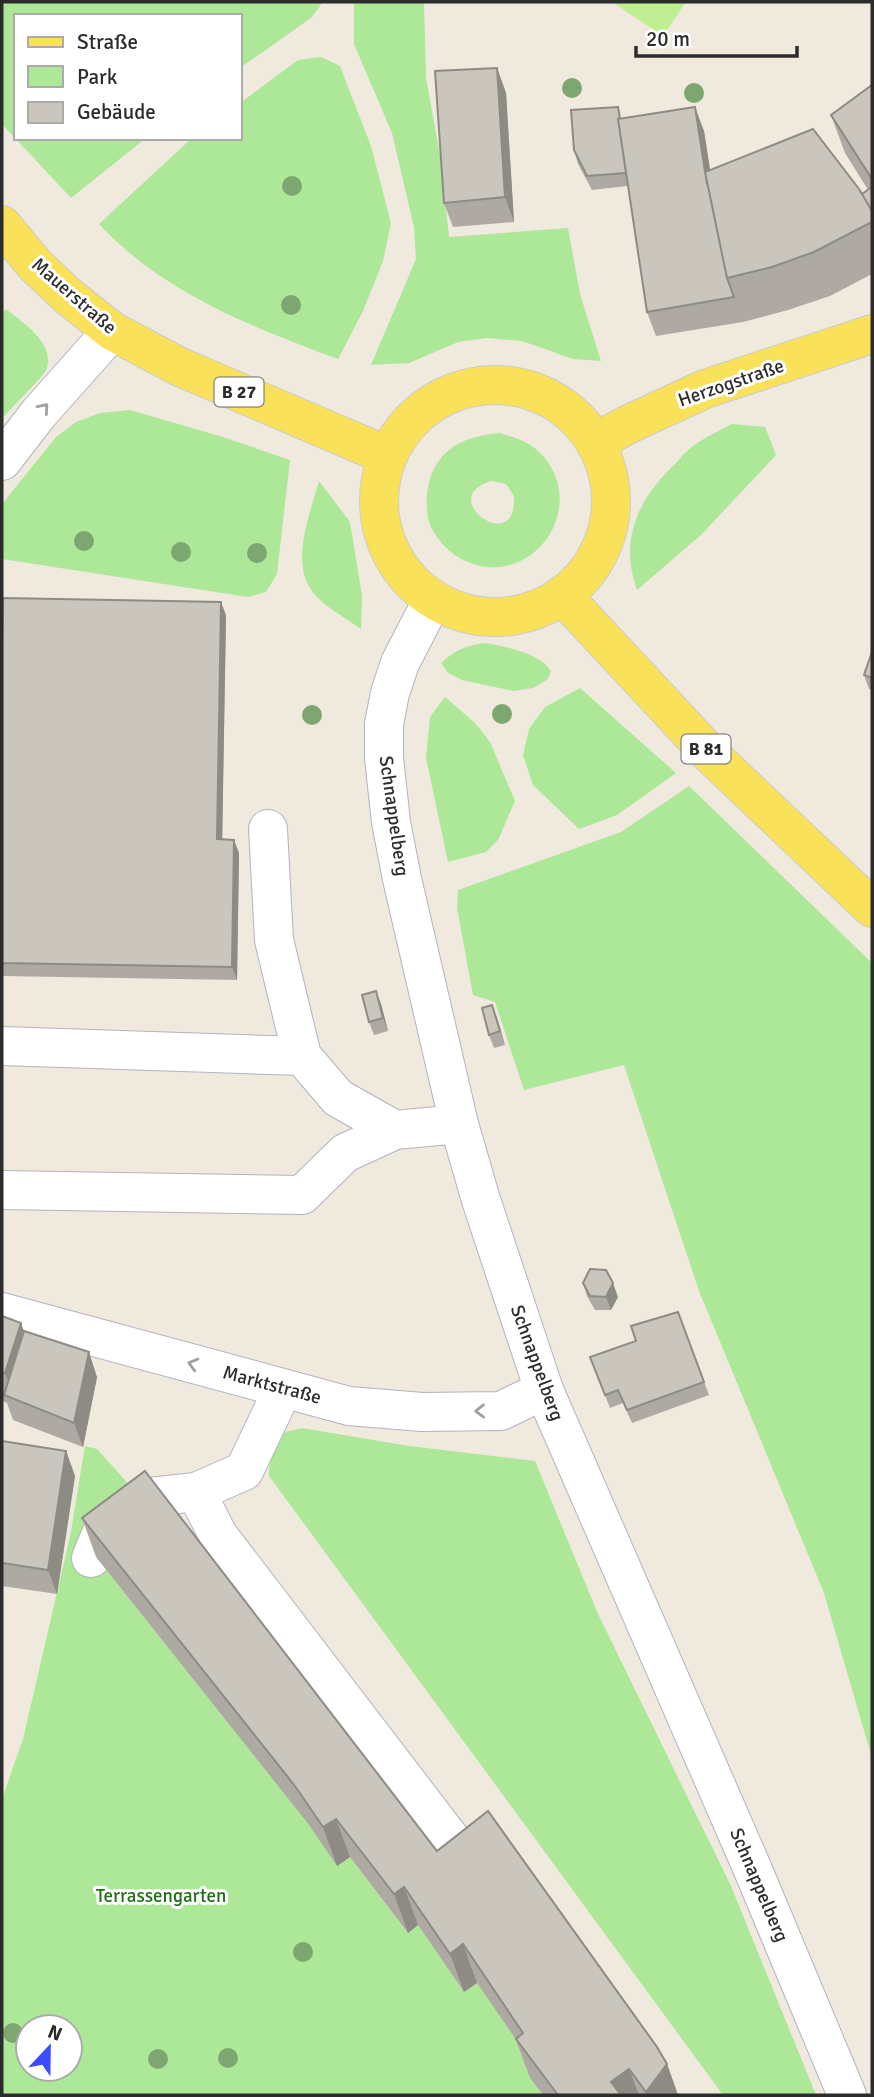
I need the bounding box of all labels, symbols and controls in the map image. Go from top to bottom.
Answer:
legend [14,14,242,140]
scale bar [636,14,797,58]
text: 20 m [646,26,690,52]
text: Straße [77,29,138,55]
text: Park [77,64,118,90]
text: Gebäude [77,99,156,125]
street label: Mauerstraße [27,253,121,339]
street label: Herzogstraße [675,354,787,412]
road number: B 27 [215,378,264,406]
one-way arrow [36,403,48,416]
road number: B 81 [682,734,730,764]
street label: Schnappelberg [374,754,414,878]
street label: Schnappelberg [505,1302,569,1424]
one-way arrow [188,1358,200,1372]
street label: Marktstraße [220,1360,324,1410]
one-way arrow [474,1403,485,1419]
street label: Schnappelberg [724,1824,794,1946]
park label: Terrassengarten [96,1884,226,1908]
north arrow [14,2013,84,2083]
text: N [44,2020,66,2047]

